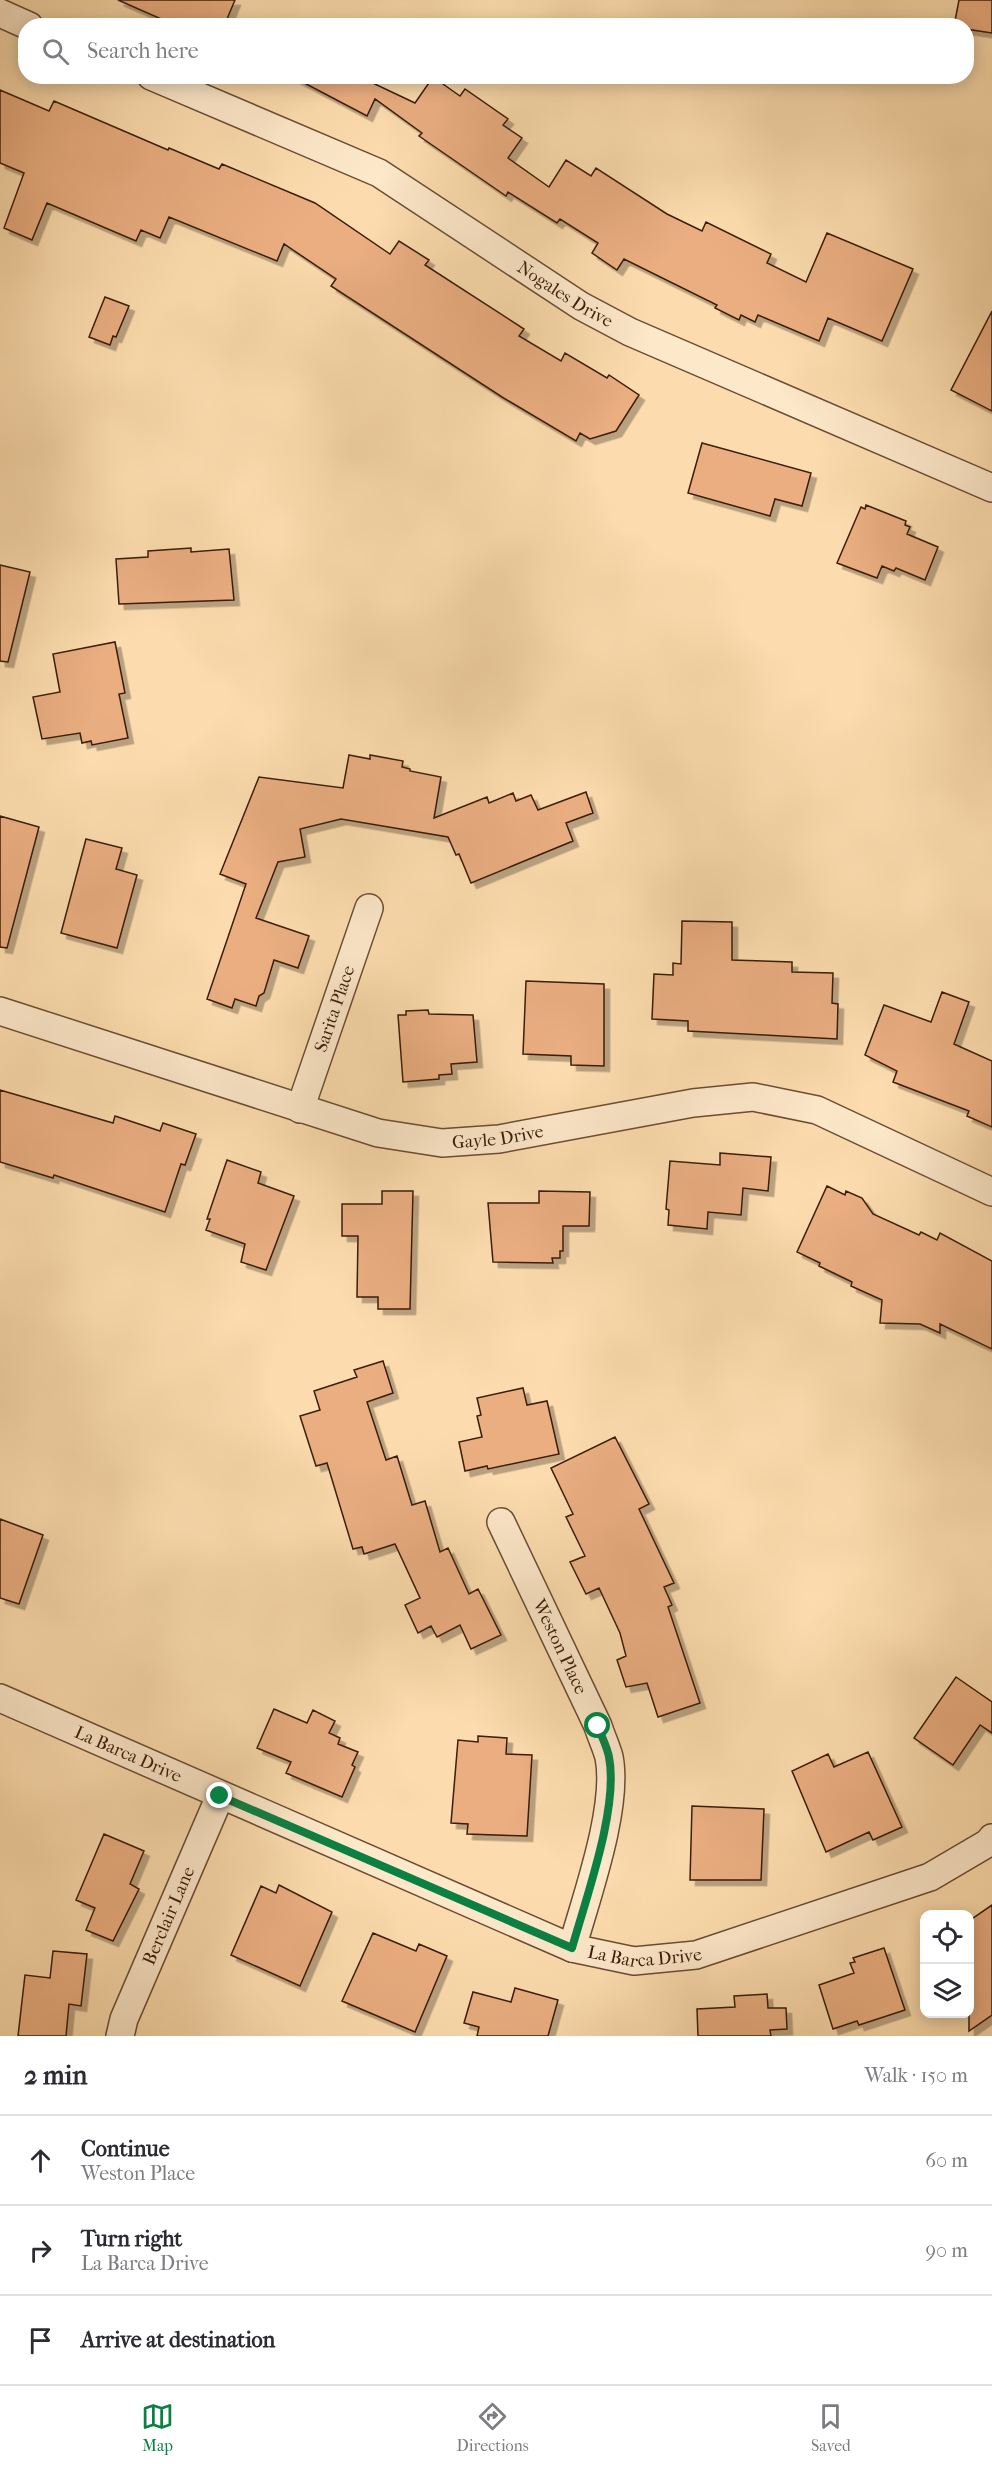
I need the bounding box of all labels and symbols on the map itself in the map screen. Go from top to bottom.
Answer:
street label: Nogales Drive [513,257,616,332]
street label: Sarita Place [310,963,359,1055]
street label: Gayle Drive [451,1121,545,1153]
street label: Weston Place [528,1595,591,1698]
route start [584,1712,610,1738]
street label: La Barca Drive [71,1722,185,1787]
route end [206,1782,232,1808]
street label: Berclair Lane [139,1863,199,1968]
street label: La Barca Drive [586,1942,705,1973]

